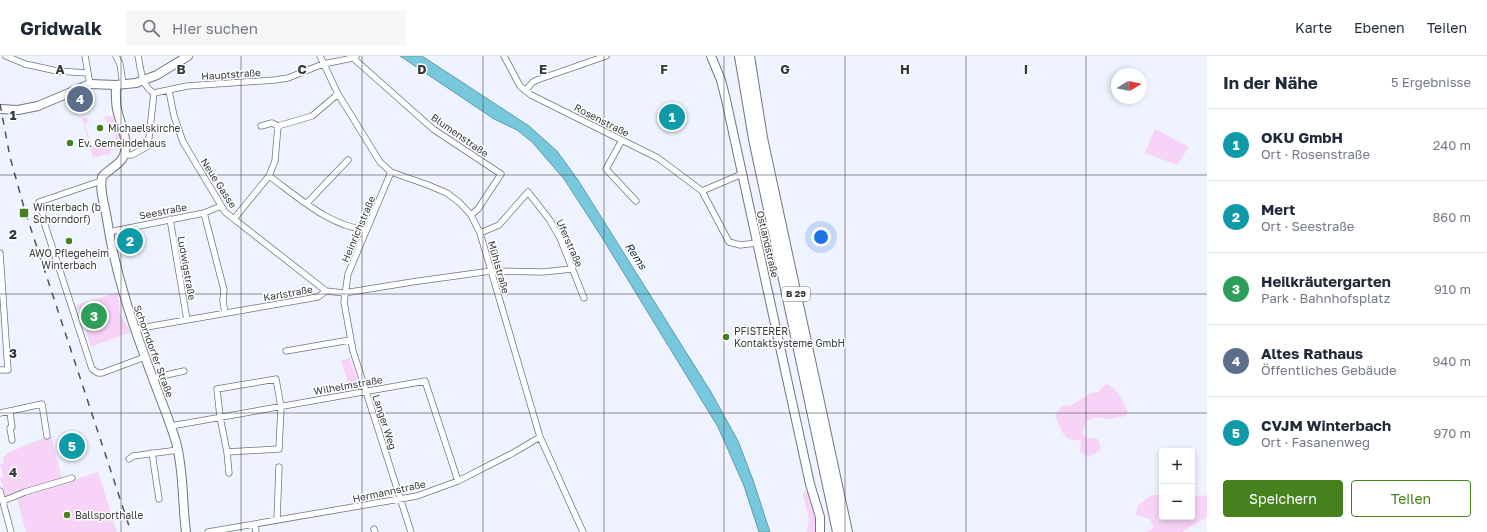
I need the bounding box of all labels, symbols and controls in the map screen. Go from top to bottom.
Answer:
search box [126,10,406,46]
text: Gridwalk [20,16,102,39]
icon: search [140,17,162,39]
text: Hier suchen [172,19,258,37]
text: Karte [1295,19,1332,36]
text: Ebenen [1354,19,1405,36]
text: Teilen [1427,19,1467,36]
text: A [55,61,65,77]
text: B [176,61,186,77]
text: C [297,61,307,77]
text: D [417,61,427,77]
text: E [539,61,547,77]
text: F [660,61,668,77]
text: G [780,61,790,77]
text: H [900,61,910,77]
text: I [1024,61,1028,77]
street label: Hauptstraße [201,66,261,82]
north arrow [1111,68,1147,104]
text: In der Nähe [1223,72,1318,93]
text: 5 Ergebnisse [1391,74,1471,90]
pin: 4 [67,84,93,114]
street label: Rosenstraße [572,101,632,139]
pin: 1 [659,102,685,132]
text: 1 [10,107,17,123]
street label: Blumenstraße [429,111,491,159]
place label: Michaelskirche [108,122,181,134]
marker: Michaelskirche [95,123,105,133]
text: OKU GmbH [1261,128,1343,146]
place label: Ev. Gemeindehaus [78,137,166,149]
text: 1 [1233,137,1239,153]
text: 240 m [1433,137,1471,153]
marker: Ev. Gemeindehaus [65,138,75,148]
text: Ort · Rosenstraße [1261,146,1370,162]
street label: Neue Gasse [198,156,240,210]
street label: Heinrichstraße [339,194,377,264]
street label: Seestraße [138,200,188,222]
text: Mert [1261,200,1295,218]
place label: Winterbach (b Schorndorf) [33,201,101,225]
marker: Winterbach (b Schorndorf) [18,207,30,219]
street label: Ostlandstraße [754,209,782,279]
text: 2 [1232,209,1240,225]
text: 860 m [1432,209,1471,225]
street label: Uferstraße [554,217,586,269]
text: Ort · Seestraße [1261,218,1354,234]
text: 2 [9,226,17,242]
pin: 2 [117,226,143,256]
your location [811,227,831,247]
street label: Ludwigstraße [175,235,199,301]
marker: AWO Pflegeheim Winterbach [64,236,74,246]
street label: Mühlstraße [486,239,512,295]
water label: Rems [623,240,650,273]
place label: AWO Pflegeheim Winterbach [29,247,109,271]
text: Heilkräutergarten [1261,272,1391,290]
text: 3 [1232,281,1240,297]
text: 910 m [1434,281,1471,297]
street label: Karlstraße [262,283,314,303]
road number: B 29 [782,287,810,301]
text: Park · Bahnhofsplatz [1261,290,1390,306]
pin: 3 [81,301,107,331]
street label: Schorndorfer Straße [132,303,176,399]
place label: PFISTERER Kontaktsysteme GmbH [734,325,845,349]
marker: PFISTERER Kontaktsysteme GmbH [721,332,731,342]
text: Altes Rathaus [1261,344,1363,362]
text: 3 [9,345,17,361]
text: 4 [1232,353,1240,369]
text: 940 m [1432,353,1471,369]
text: Öffentliches Gebäude [1261,362,1397,378]
street label: Wilhelmstraße [313,373,384,397]
street label: Langer Weg [370,393,400,451]
text: CVJM Winterbach [1261,416,1391,434]
text: 5 [1232,425,1240,441]
text: 970 m [1433,425,1471,441]
pin: 5 [59,431,85,461]
text: Ort · Fasanenweg [1261,434,1370,450]
map controls [1159,448,1195,520]
button: + [1159,448,1195,484]
text: 4 [9,464,17,480]
street label: Hermannstraße [351,477,427,505]
button: Speichern [1223,480,1343,517]
button: Teilen [1351,480,1471,517]
button: − [1159,484,1195,520]
place label: Ballsporthalle [75,509,143,521]
marker: Ballsporthalle [62,510,72,520]

